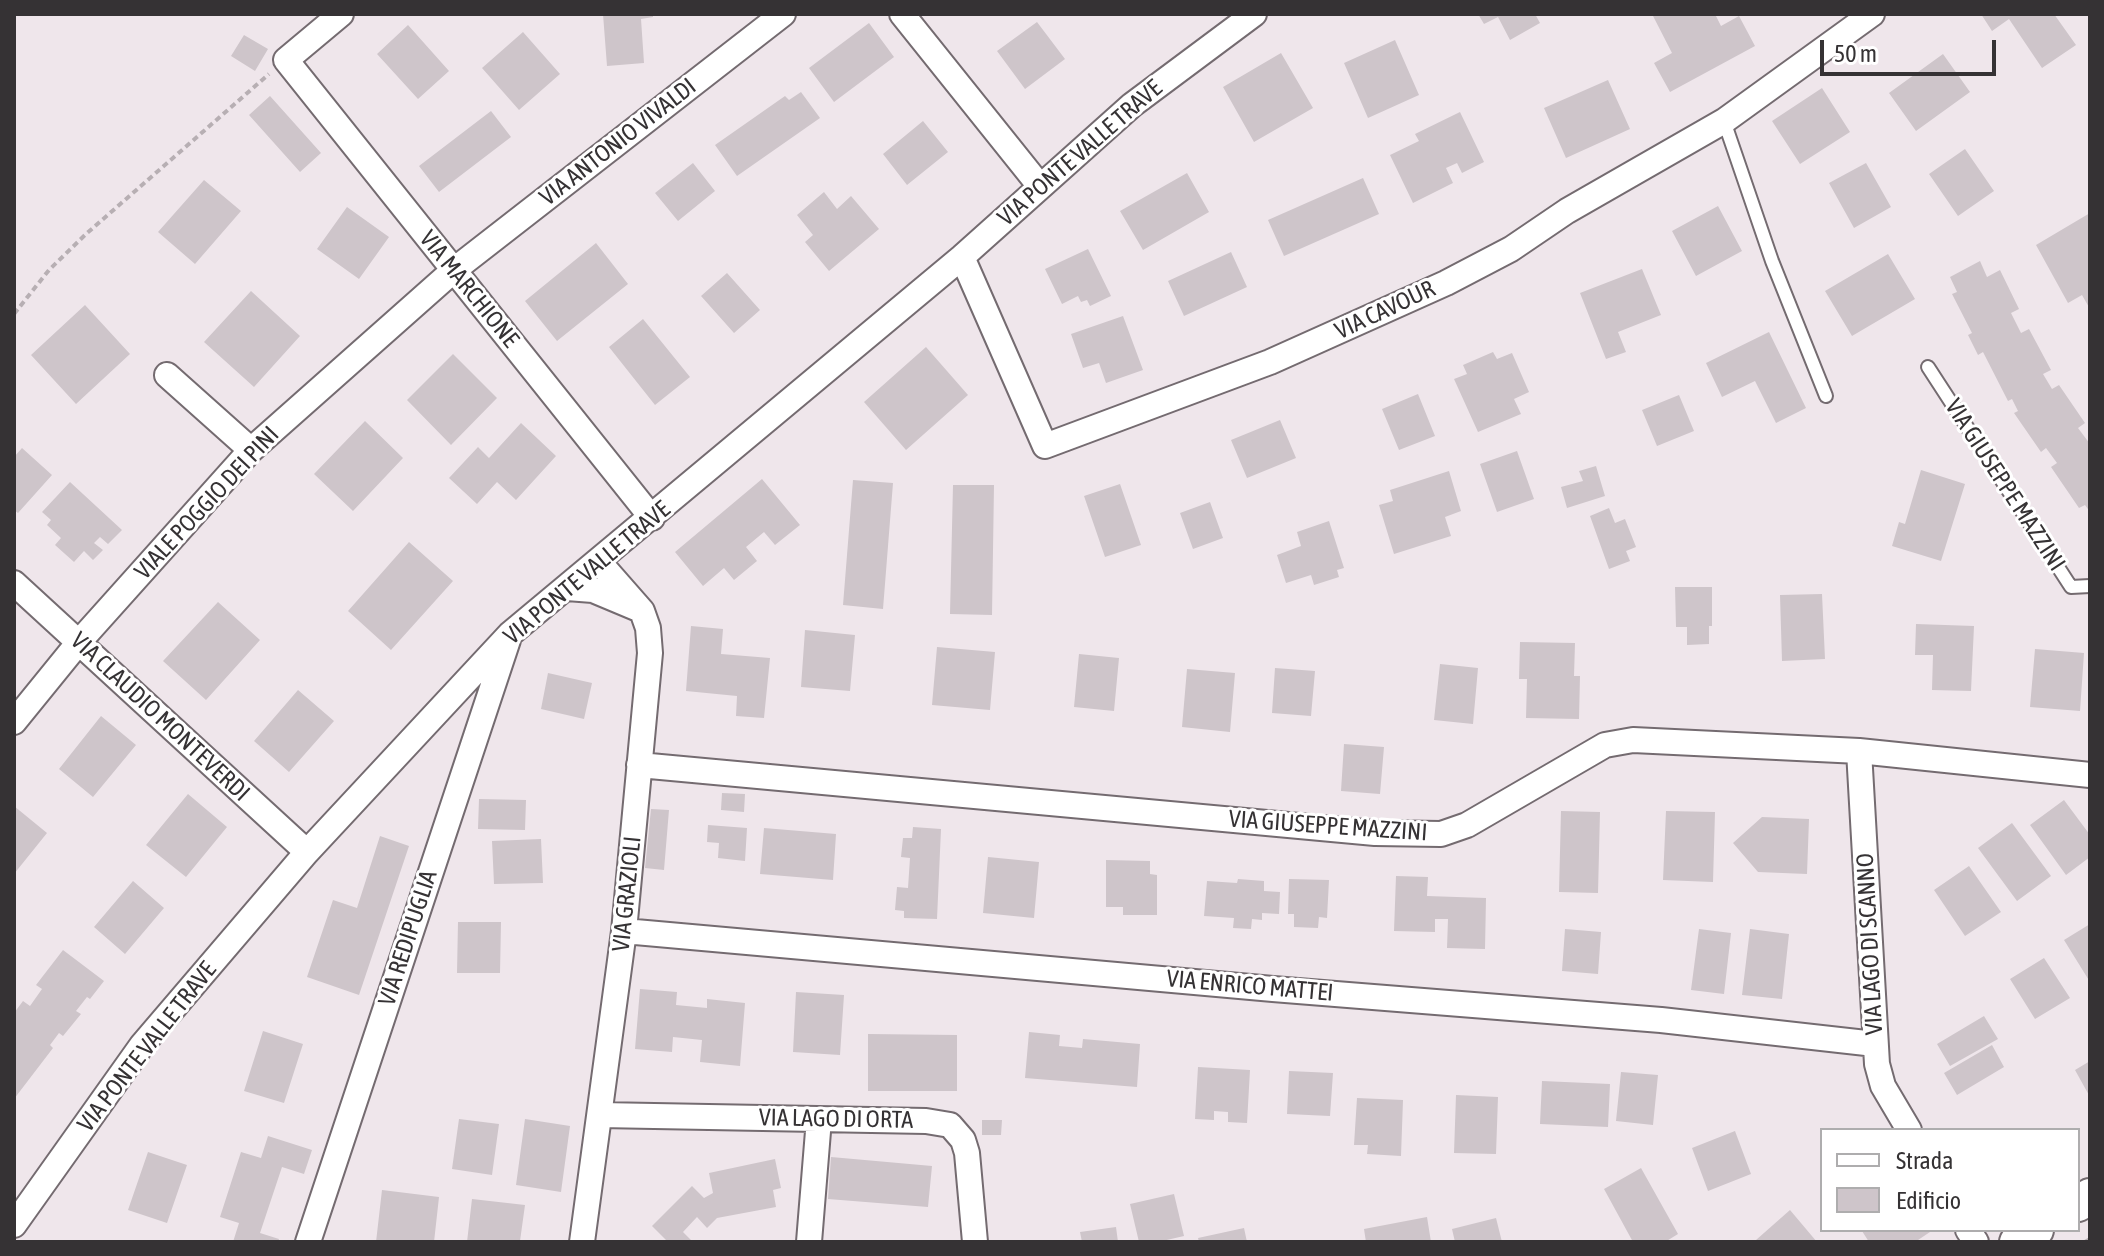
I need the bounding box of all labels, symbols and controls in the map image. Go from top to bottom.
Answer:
scale bar [1824,24,2000,74]
text: 50 m [1834,40,1877,67]
street label: VIA ANTONIO VIVALDI [534,72,702,212]
street label: VIA PONTE VALLE TRAVE [992,74,1168,232]
street label: VIA MARCHIONE [413,225,525,353]
street label: VIA CAVOUR [1331,274,1439,346]
street label: VIA GIUSEPPE MAZZINI [1939,394,2071,576]
street label: VIALE POGGIO DEI PINI [129,421,285,585]
street label: VIA PONTE VALLE TRAVE [498,495,676,651]
street label: VIA CLAUDIO MONTEVERDI [64,627,256,807]
street label: VIA GIUSEPPE MAZZINI [1228,805,1428,847]
street label: VIA GRAZIOLI [607,835,647,953]
street label: VIA LAGO DI SCANNO [1851,852,1889,1036]
street label: VIA REDIPUGLIA [373,867,443,1009]
street label: VIA PONTE VALLE TRAVE [72,956,222,1138]
street label: VIA ENRICO MATTEI [1165,964,1335,1008]
street label: VIA LAGO DI ORTA [759,1103,913,1135]
legend [1820,1128,2080,1232]
text: Strada [1896,1147,1953,1174]
text: Edificio [1896,1187,1961,1214]

